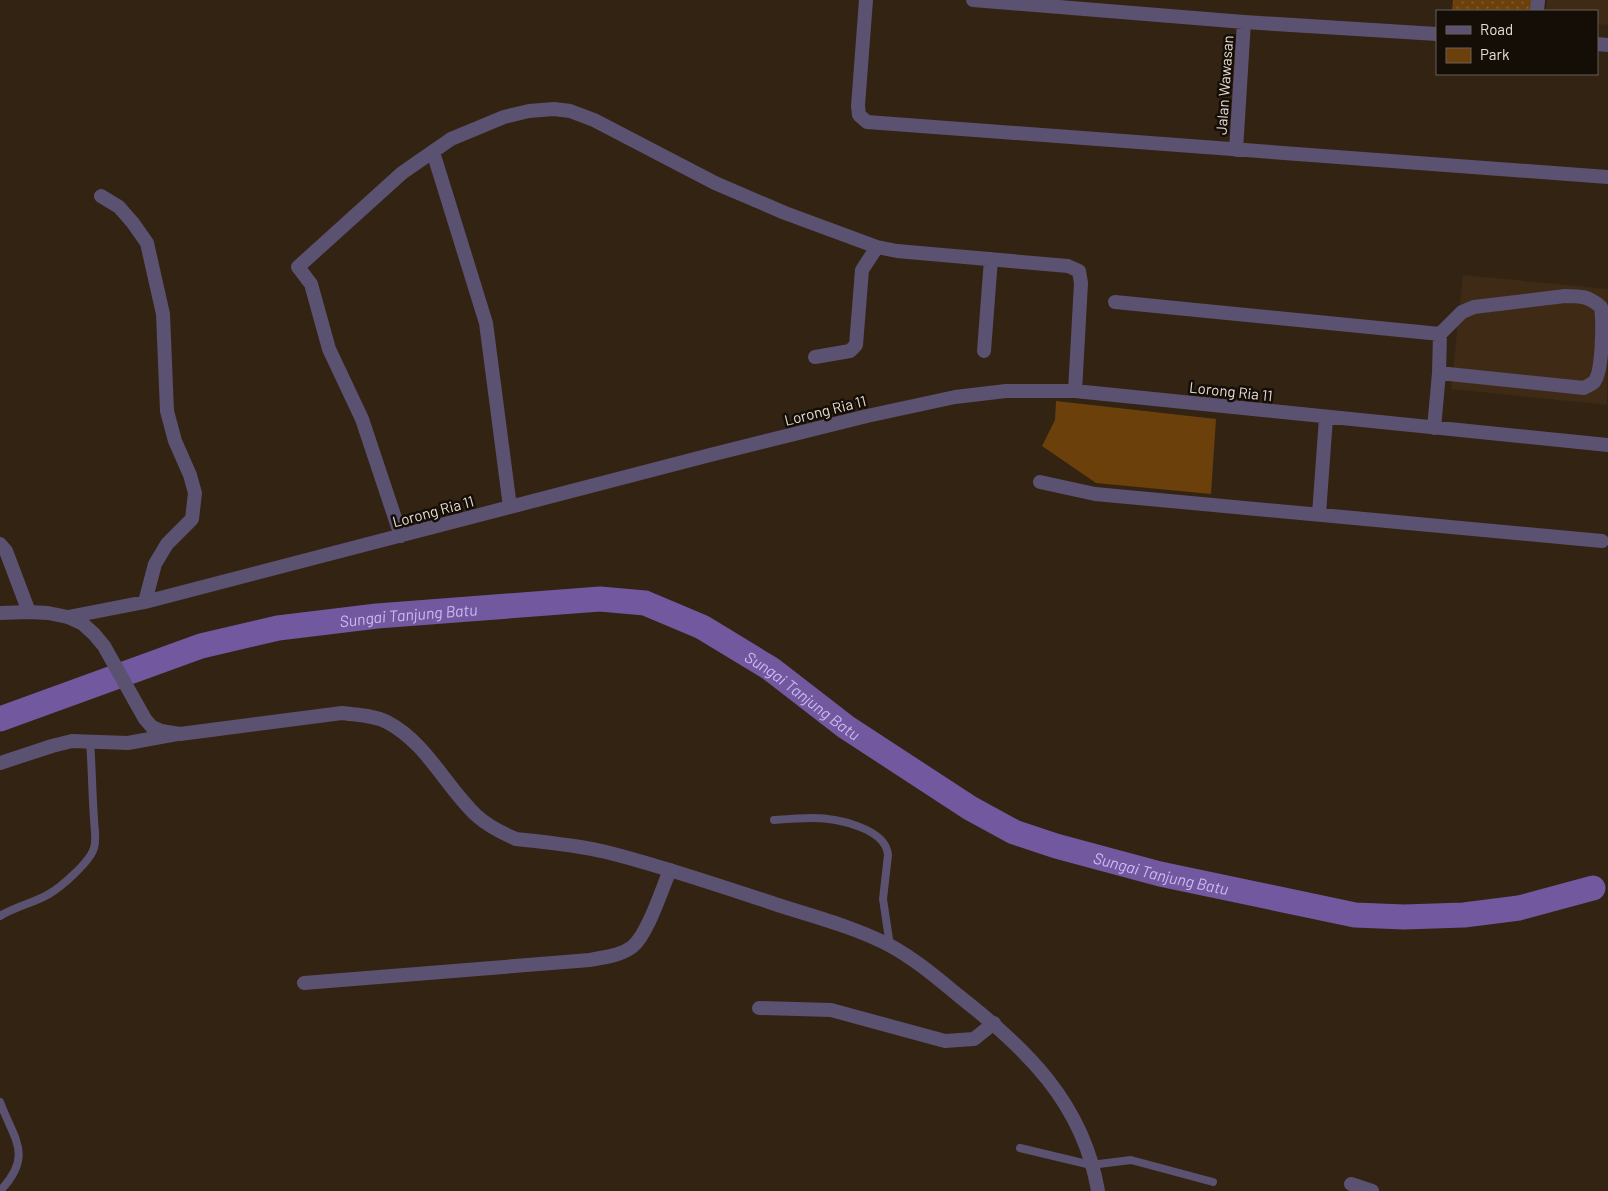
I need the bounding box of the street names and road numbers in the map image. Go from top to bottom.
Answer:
street label: Jalan Wawasan [1212,35,1236,135]
street label: Lorong Ria 11 [1188,378,1274,404]
street label: Lorong Ria 11 [782,391,868,429]
street label: Lorong Ria 11 [390,491,476,531]

